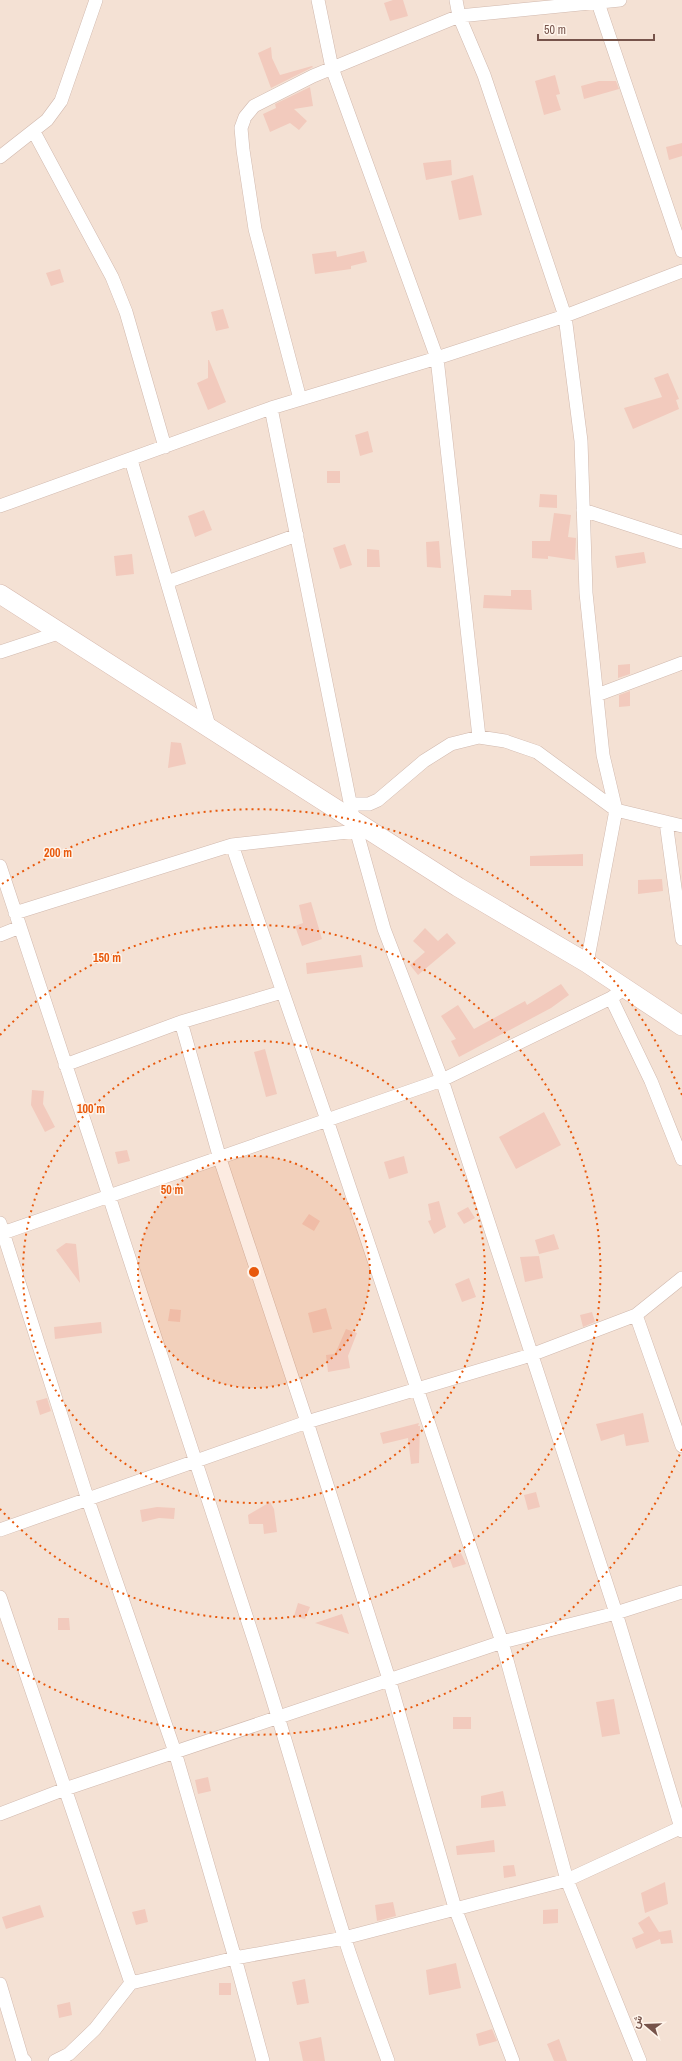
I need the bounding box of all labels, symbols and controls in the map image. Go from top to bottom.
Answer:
scale bar [538,16,654,42]
text: 50 m [544,22,566,38]
text: 200 m [44,845,72,861]
text: 150 m [93,950,121,966]
text: 100 m [77,1101,105,1117]
text: 50 m [161,1182,183,1198]
centre of rings [247,1265,261,1279]
north arrow [626,2005,666,2045]
text: ش [628,2013,645,2030]

